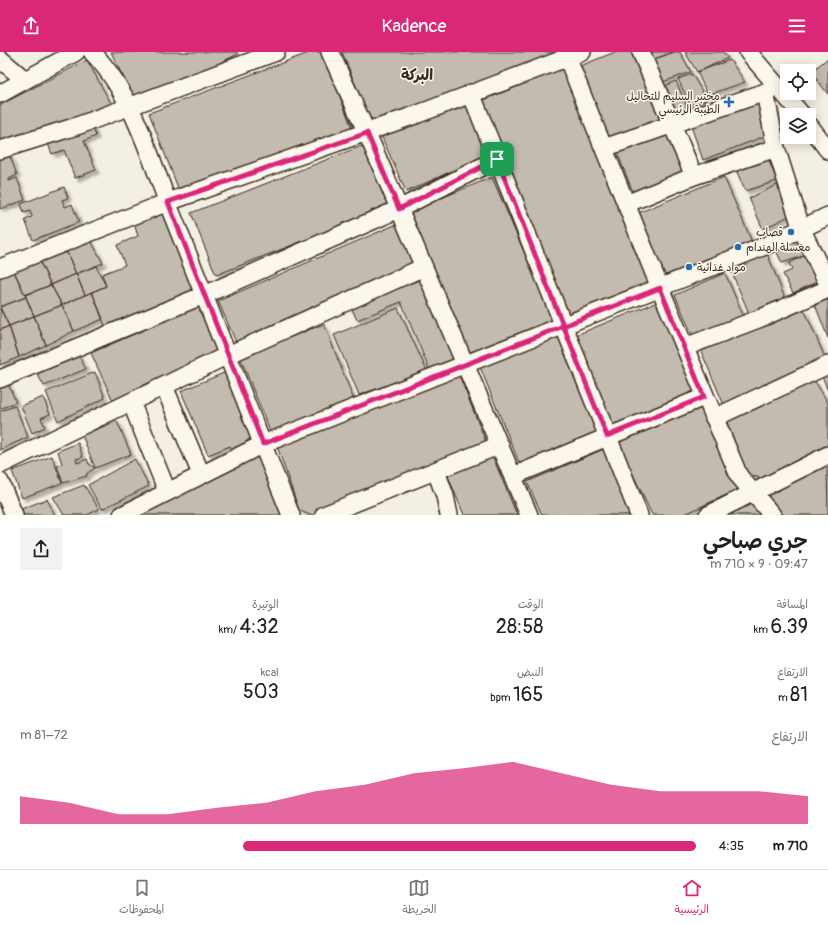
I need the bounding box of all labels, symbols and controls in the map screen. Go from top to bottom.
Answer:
icon: share [20,15,42,37]
text: Kadence [382,15,446,38]
icon: menu [786,15,808,37]
map controls [780,64,816,144]
button: locate [780,64,816,100]
district label: البركة [401,66,433,85]
place label: مختبر السليم للتحاليل الطيبة الرئيسي [626,90,720,120]
marker: مختبر السليم للتحاليل الطيبة الرئيسي [723,96,735,108]
button: layers [780,108,816,144]
pin [480,142,514,176]
icon: arrive [486,148,508,170]
place label: قصاب [756,226,783,240]
marker: قصاب [786,227,796,237]
place label: مغسلة الهندام [746,241,811,256]
marker: مغسلة الهندام [733,242,743,252]
place label: مواد غذائية [697,261,746,275]
marker: مواد غذائية [684,262,694,272]
text: جري صباحي [703,527,808,555]
button: share [20,528,62,570]
text: 09:47 · 9 × 710 m [710,556,808,572]
text: الوتيرة [252,598,279,611]
text: الوقت [518,598,543,611]
text: المسافة [777,598,808,611]
text: 4:32 [239,614,279,639]
text: 28:58 [496,614,543,639]
text: 6.39 [771,614,808,639]
text: /km [219,623,239,636]
text: km [754,623,771,636]
text: kcal [261,666,279,679]
text: النبض [517,666,543,679]
text: الارتفاع [777,666,808,679]
text: 503 [243,679,279,704]
text: 165 [513,682,543,707]
text: 81 [790,682,808,707]
text: bpm [490,691,513,704]
text: m [778,691,790,704]
text: 72–81 m [20,727,68,743]
text: الارتفاع [772,729,808,745]
text: 4:35 [719,838,744,854]
text: 710 m [773,838,808,854]
tab: المحفوظات [119,877,164,919]
tab: الخريطة [402,877,437,919]
tab: الرئيسية [675,877,709,919]

